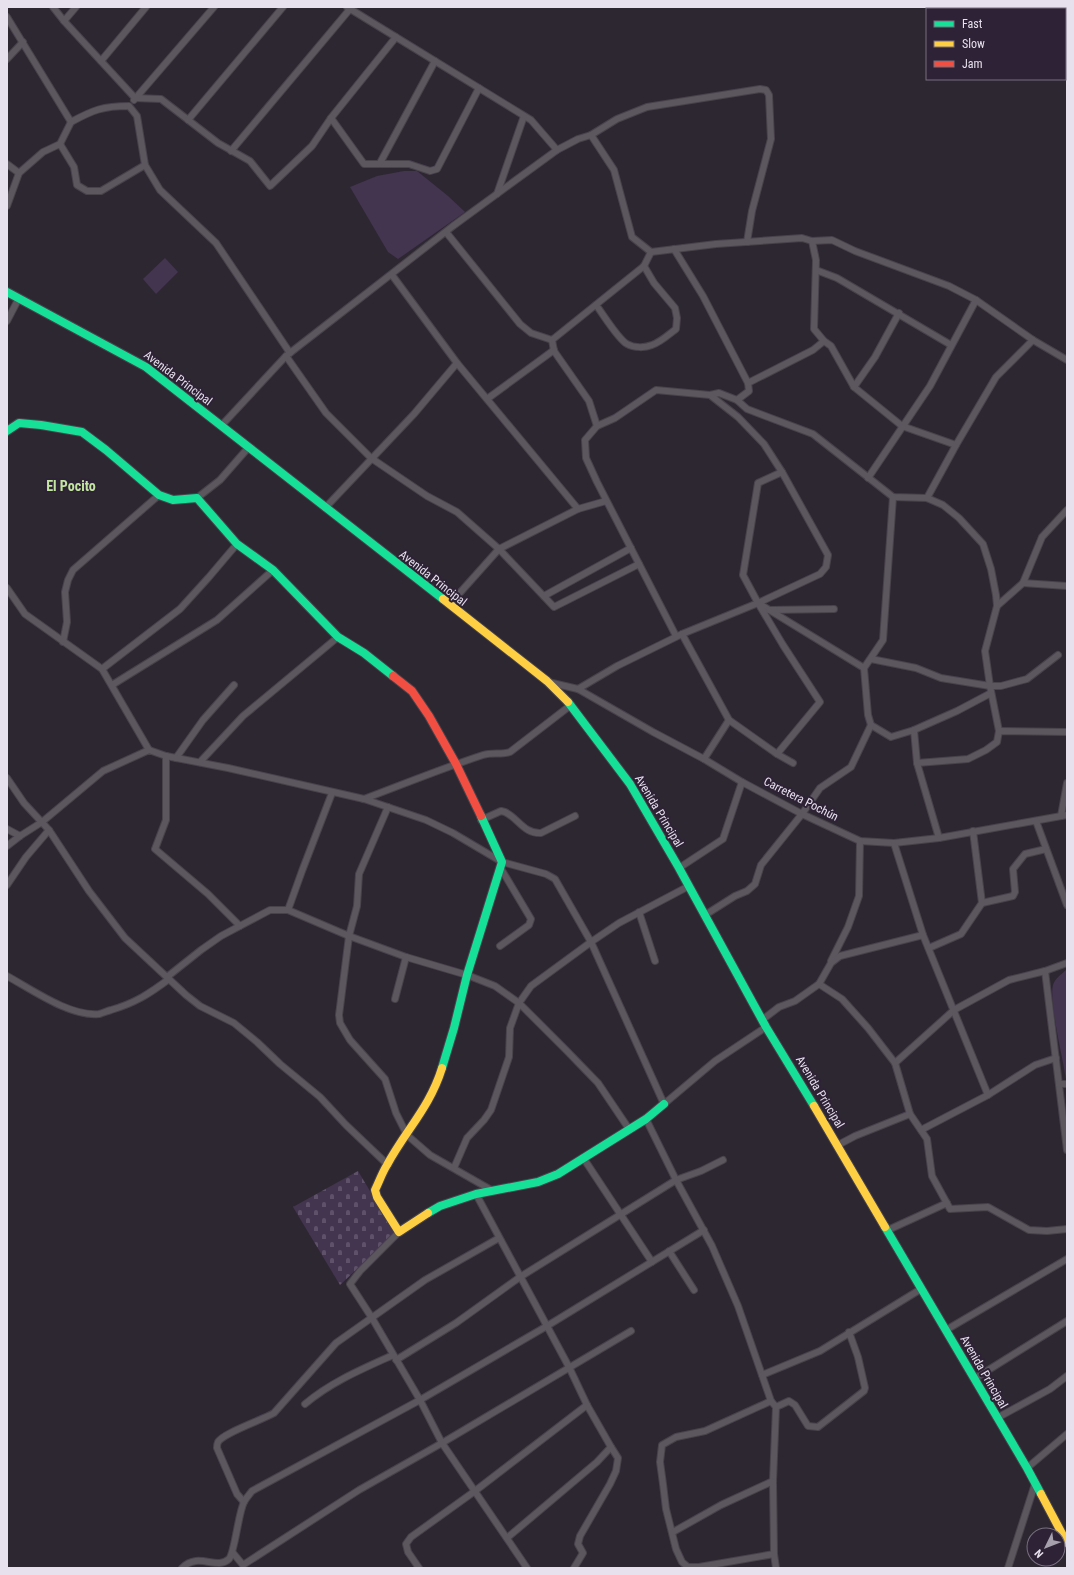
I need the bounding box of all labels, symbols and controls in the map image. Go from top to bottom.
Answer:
legend [926,8,1066,80]
text: Fast [962,17,983,31]
text: Slow [962,37,985,51]
text: Jam [962,57,983,71]
street label: Avenida Principal [141,348,215,408]
district label: El Pocito [46,478,96,494]
street label: Avenida Principal [396,547,470,609]
street label: Avenida Principal [632,772,686,850]
street label: Carretera Pochún [761,774,841,824]
street label: Avenida Principal [793,1053,847,1131]
street label: Avenida Principal [957,1333,1011,1411]
north arrow [1026,1527,1066,1567]
text: N [1032,1546,1046,1560]

